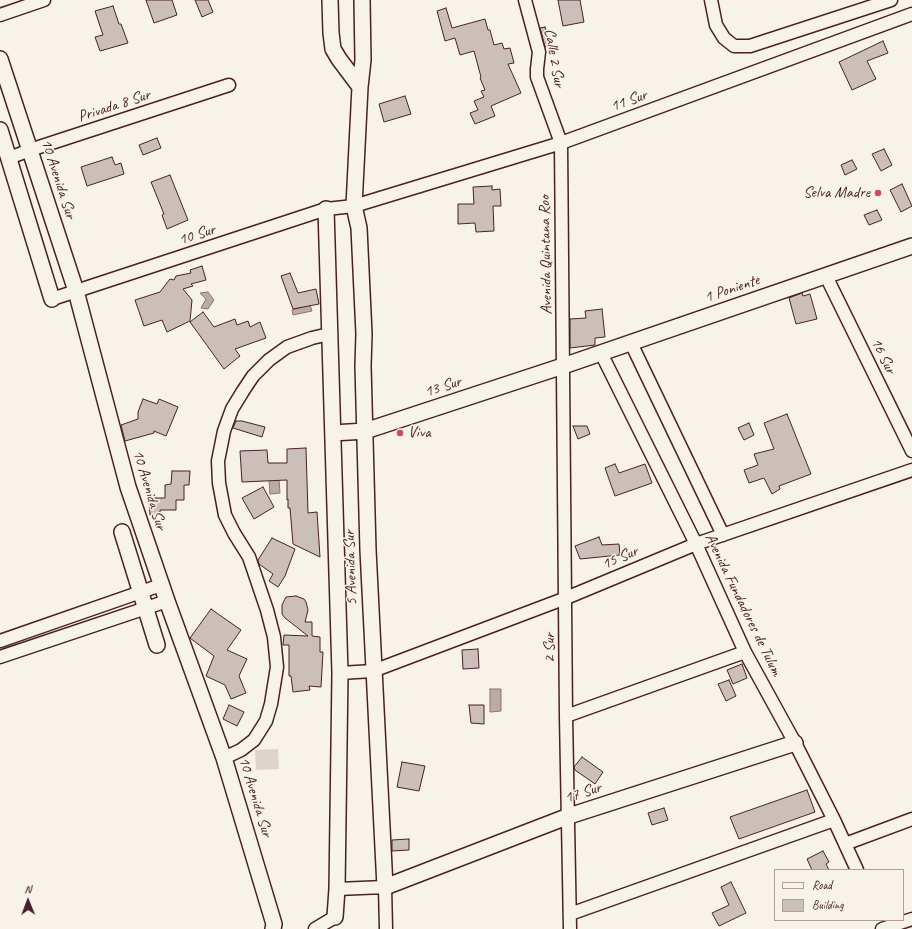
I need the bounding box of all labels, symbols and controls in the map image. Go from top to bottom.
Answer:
street label: Calle 2 Sur [539,27,569,89]
street label: Privada 8 Sur [75,85,153,127]
street label: 11 Sur [608,86,650,116]
street label: 10 Avenida Sur [36,137,80,221]
place label: Selva Madre [803,183,870,203]
marker: Selva Madre [873,188,883,198]
street label: Avenida Quintana Roo [535,195,557,315]
street label: 10 Sur [176,220,218,250]
street label: 1 Poniente [702,271,762,307]
street label: 16 Sur [866,335,900,377]
street label: 13 Sur [422,372,464,402]
place label: Viva [408,423,431,443]
marker: Viva [395,428,405,438]
street label: 10 Avenida Sur [128,448,170,532]
street label: 5 Avenida Sur [340,530,362,606]
street label: Avenida Fundadores de Tulum [700,531,786,679]
street label: 15 Sur [599,542,641,574]
street label: 2 Sur [540,633,560,663]
street label: 10 Avenida Sur [234,755,276,839]
street label: 17 Sur [562,778,604,808]
legend [774,869,904,921]
text: Road [812,877,832,893]
north arrow [8,881,48,921]
text: N [24,882,31,896]
text: Building [812,897,844,913]

